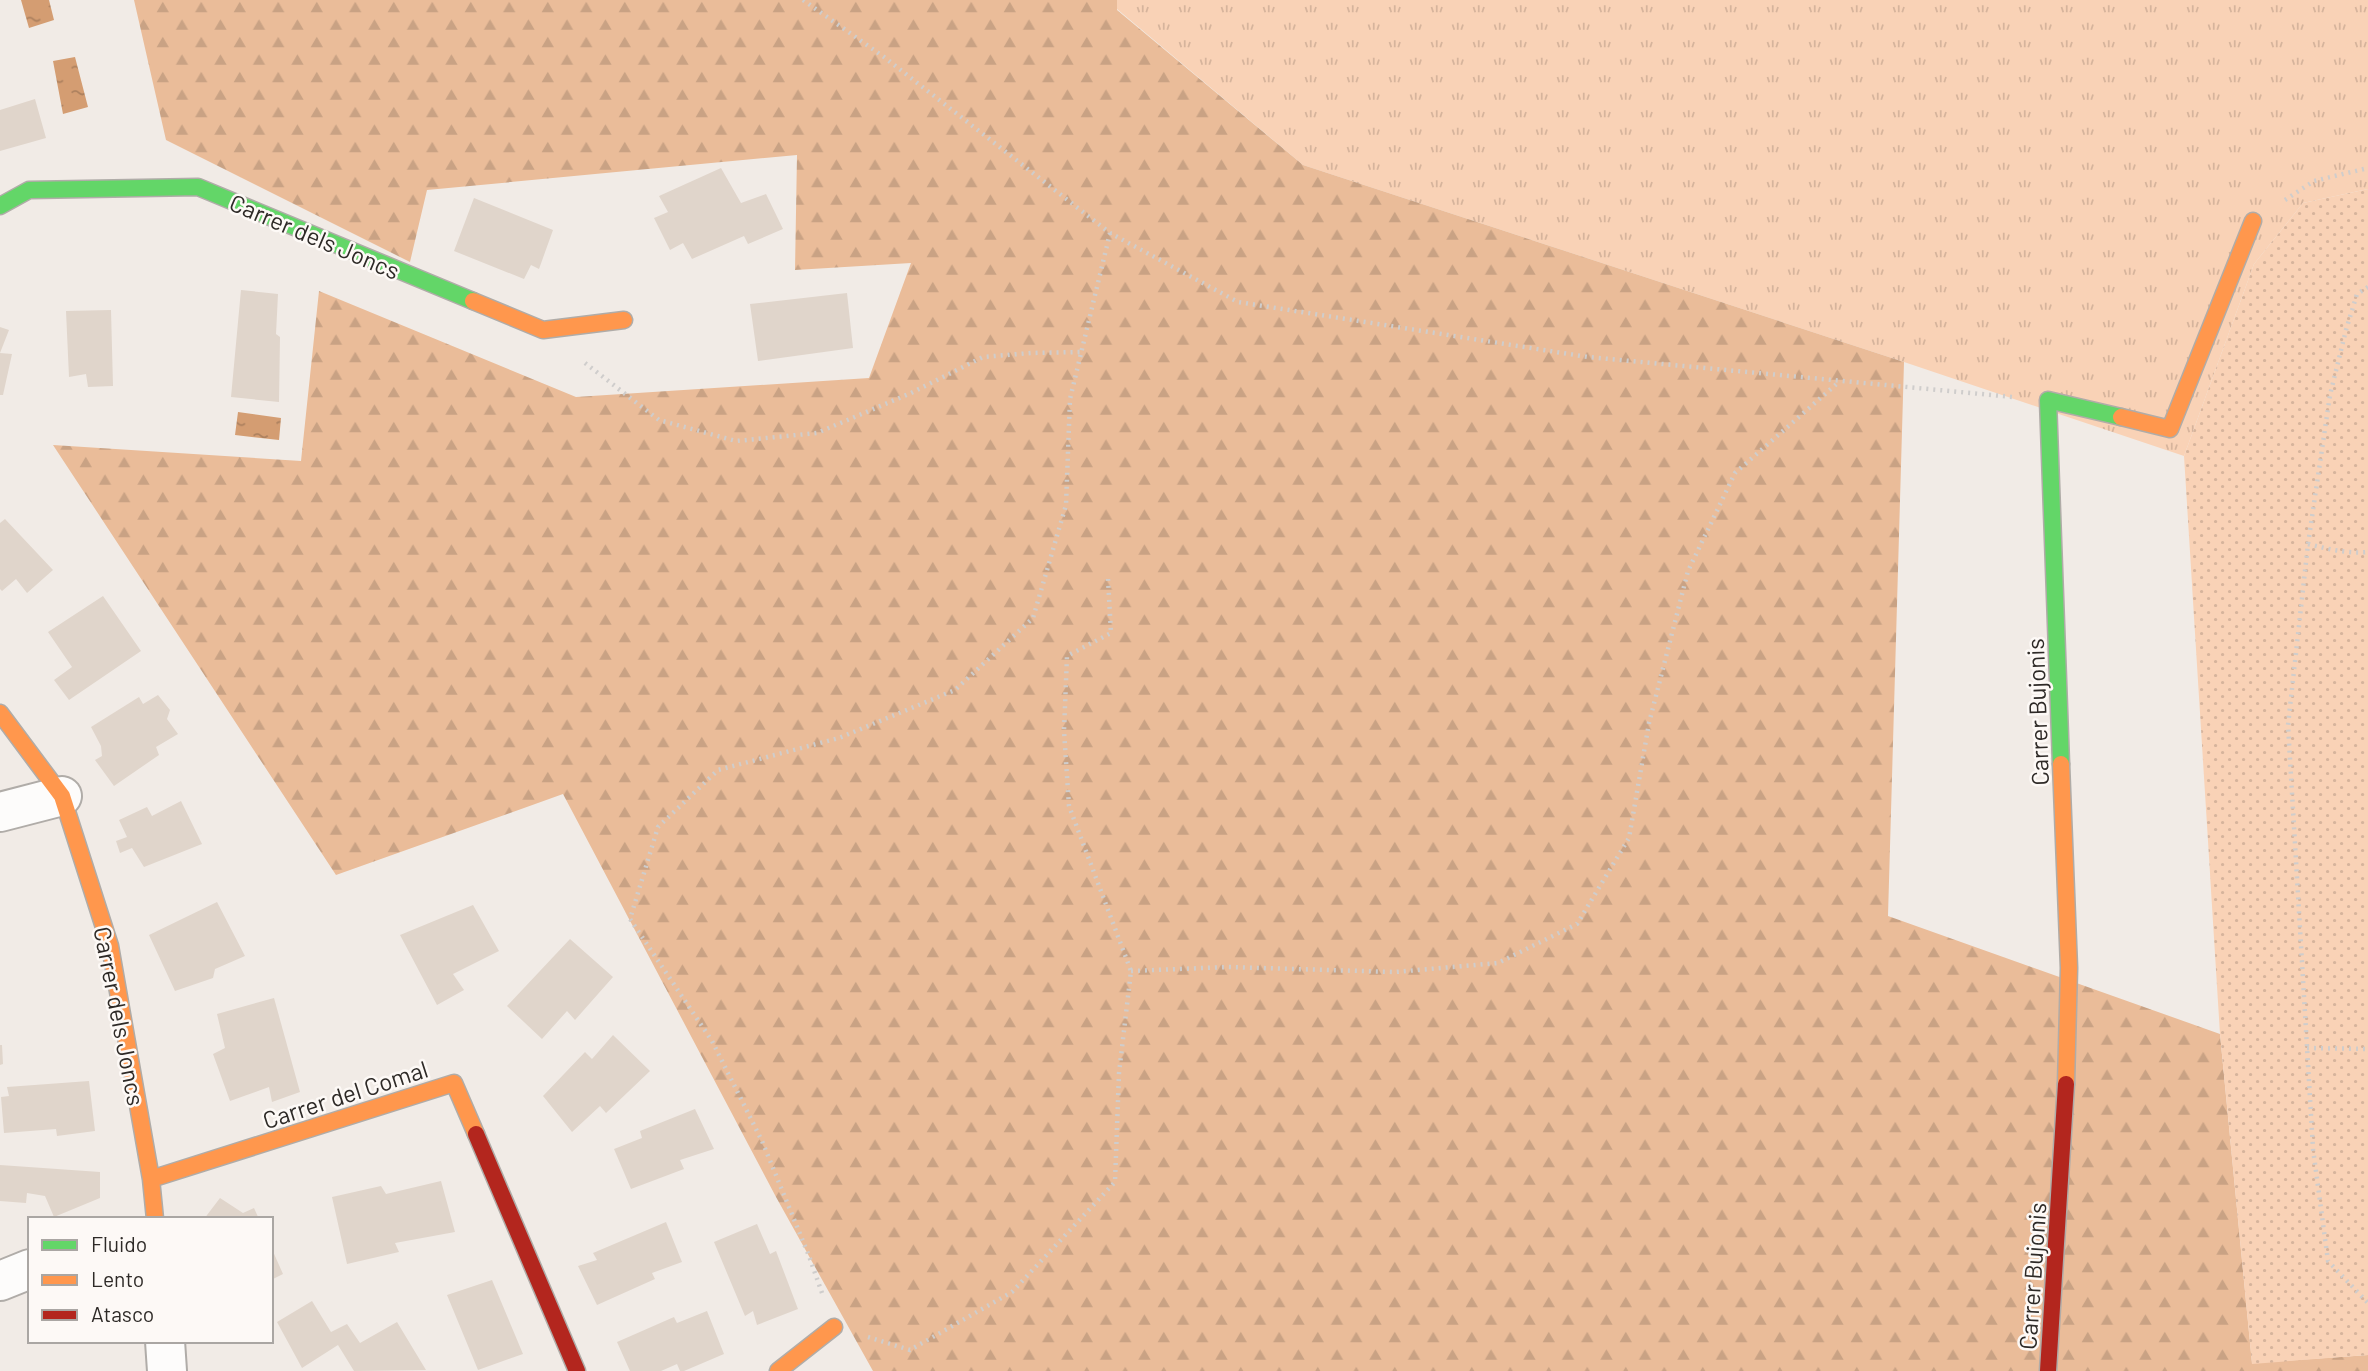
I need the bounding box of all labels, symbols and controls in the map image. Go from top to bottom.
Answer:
street label: Carrer dels Joncs [226,187,404,285]
street label: Carrer Bujonis [2020,638,2054,786]
street label: Carrer dels Joncs [88,924,152,1108]
street label: Carrer del Comal [259,1054,431,1134]
street label: Carrer Bujonis [2012,1201,2052,1351]
legend [28,1217,273,1343]
text: Fluido [91,1231,147,1256]
text: Lento [91,1266,144,1291]
text: Atasco [91,1301,154,1326]

